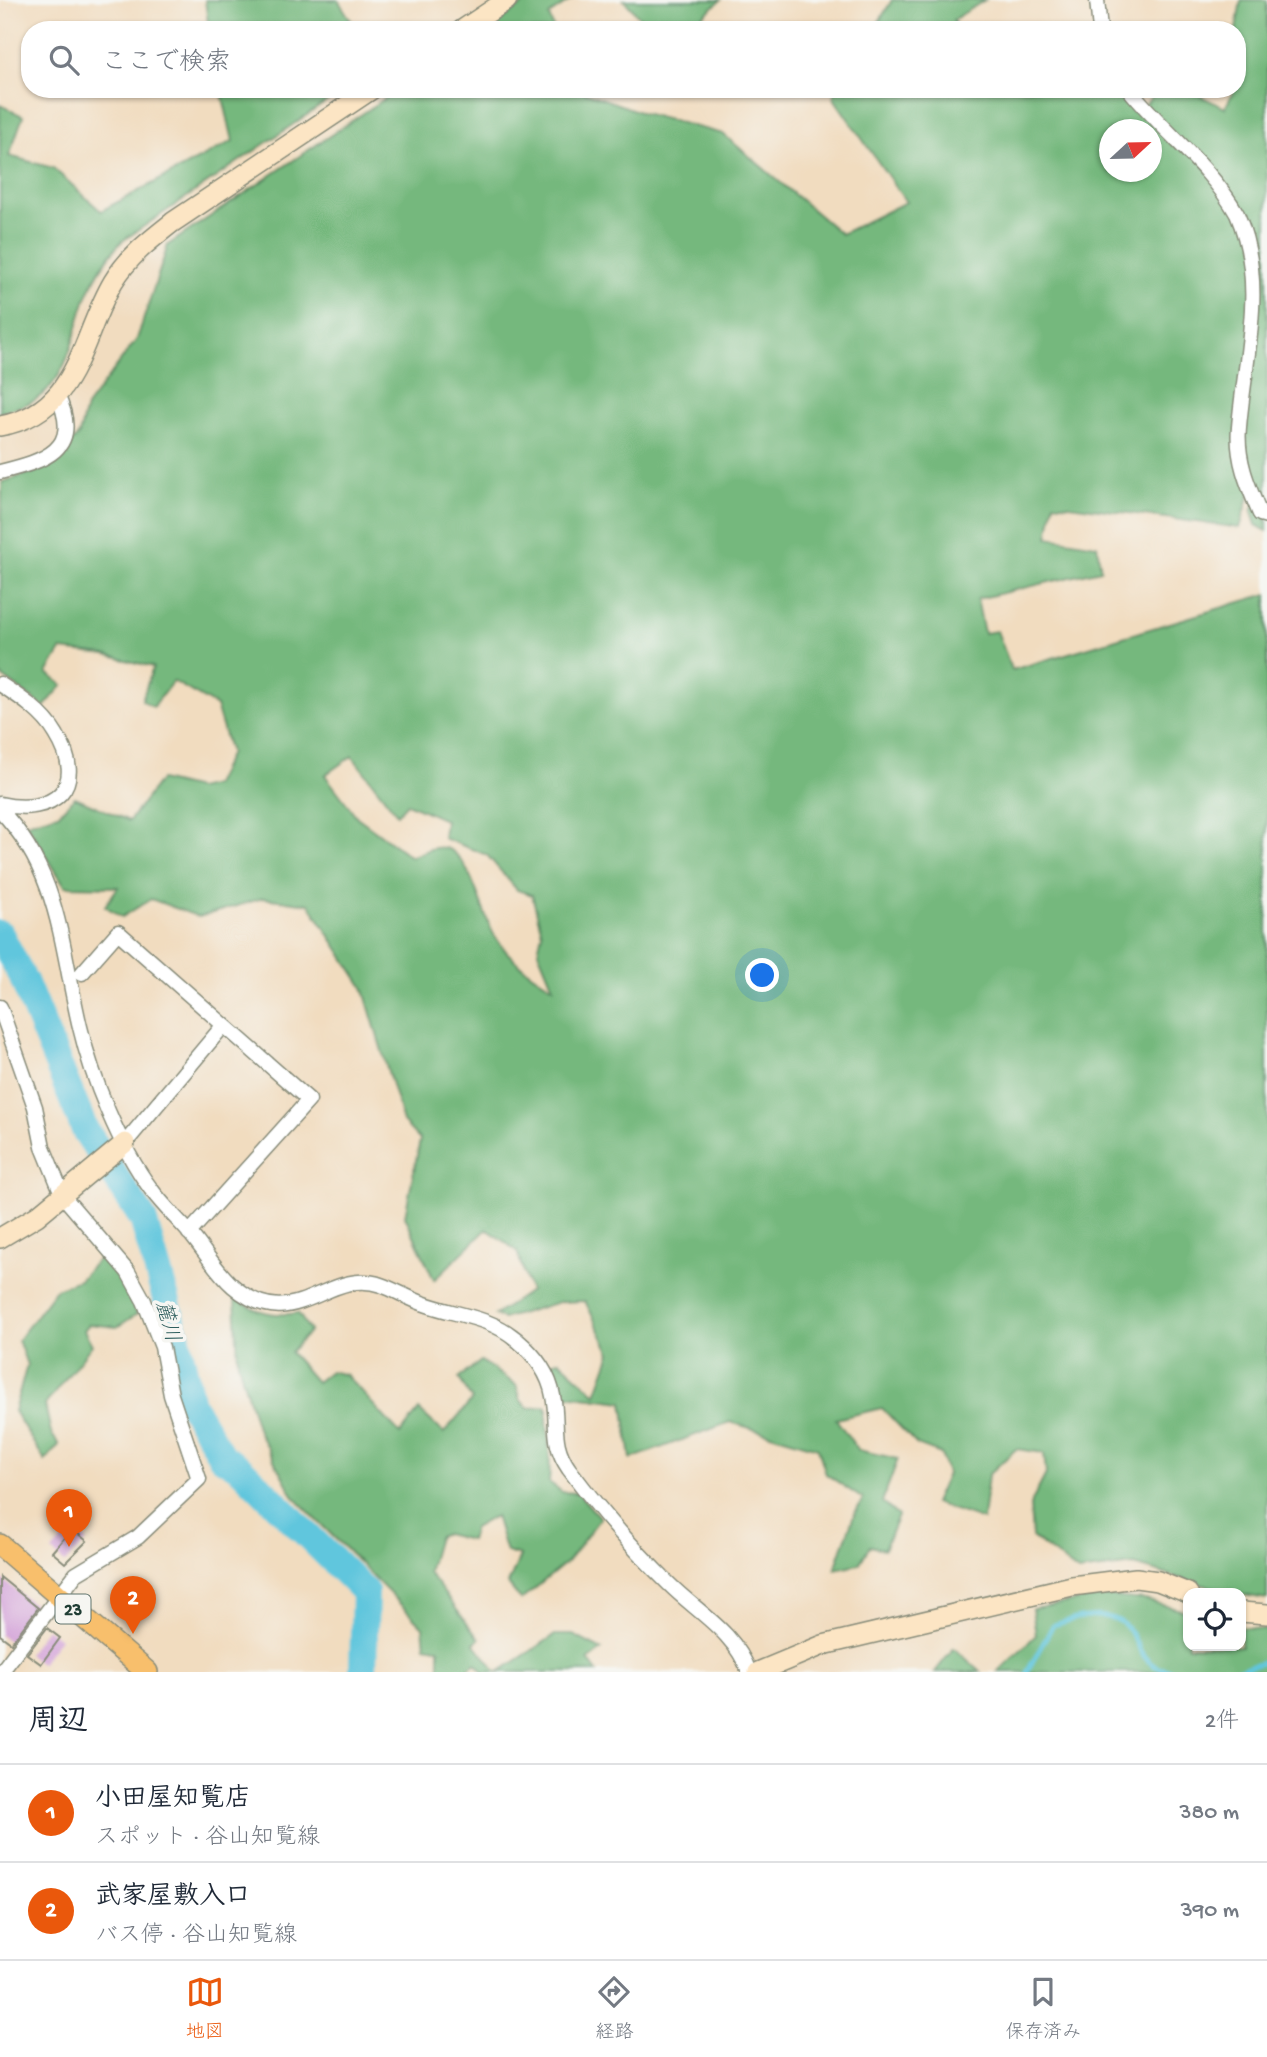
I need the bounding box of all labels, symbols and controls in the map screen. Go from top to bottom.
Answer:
search box [21,21,1246,98]
icon: search [45,41,83,79]
text: ここで検索 [101,49,231,80]
north arrow [1099,119,1162,182]
your location [745,958,779,992]
water label: 麓川 [148,1298,185,1345]
pin: 1 [46,1489,92,1547]
pin: 2 [110,1576,156,1634]
map controls [1183,1588,1246,1651]
button: locate [1183,1588,1246,1651]
road number: 23 [56,1594,90,1624]
text: 周辺 [28,1706,88,1741]
text: 2件 [1205,1709,1239,1736]
text: 小田屋知覧店 [95,1785,251,1816]
text: 1 [46,1800,56,1827]
text: 380 m [1180,1800,1239,1827]
text: スポット · 谷山知覧線 [95,1825,320,1852]
text: 武家屋敷入口 [95,1883,251,1914]
text: 2 [45,1898,57,1925]
text: 390 m [1181,1898,1239,1925]
text: バス停 · 谷山知覧線 [95,1923,297,1950]
tab: 地図 [186,1973,224,2045]
tab: 経路 [595,1973,633,2045]
tab: 保存済み [1005,1973,1081,2045]

